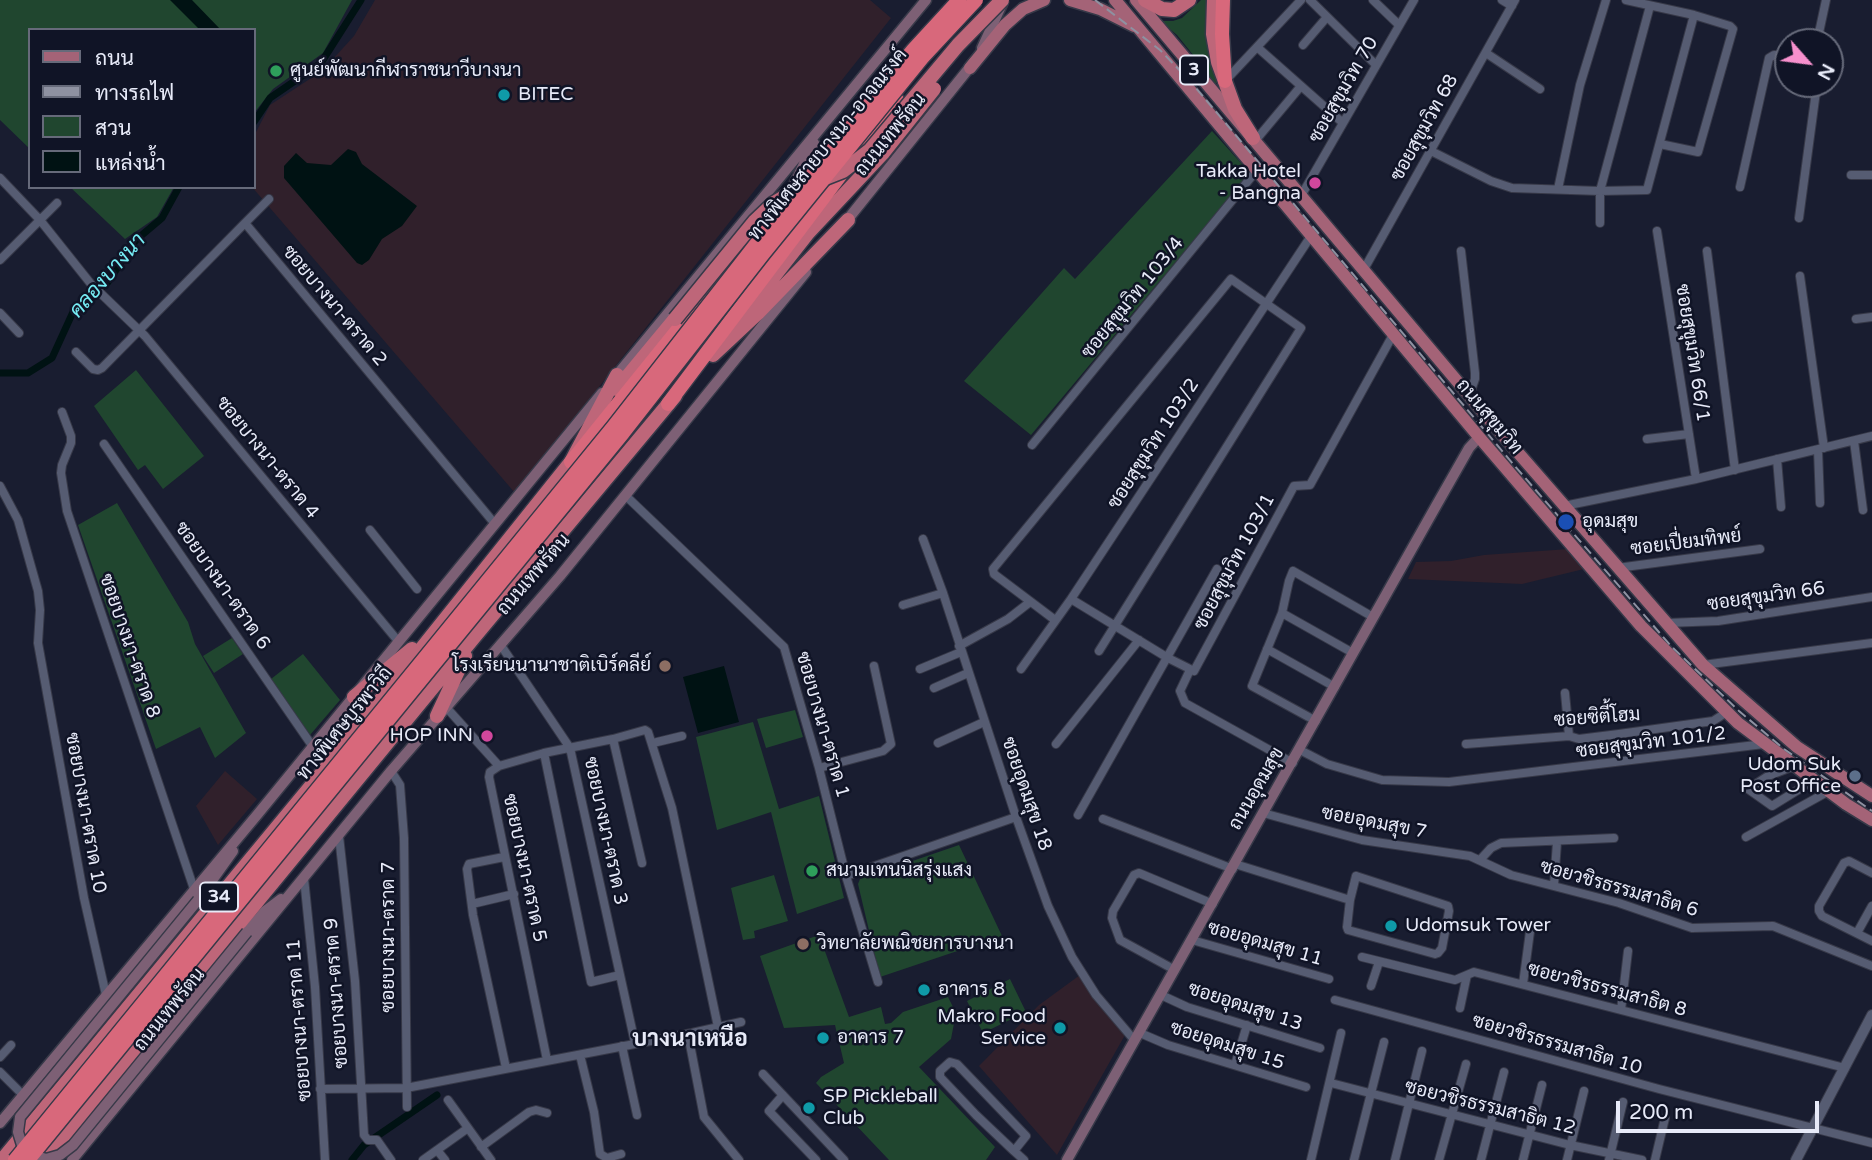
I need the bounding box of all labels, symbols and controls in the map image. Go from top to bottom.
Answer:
legend [28,28,256,189]
north arrow [1774,28,1844,98]
street label: ซอยสุขุมวิท 70 [1304,33,1384,147]
street label: ทางพิเศษสายบางนา-อาจณรงค์ [743,44,913,246]
text: ถนน [95,46,134,71]
road number: 3 [1180,56,1208,84]
place label: ศูนย์พัฒนากีฬาราชนาวีบางนา [290,60,521,82]
text: N [1812,60,1839,84]
marker: ศูนย์พัฒนากีฬาราชนาวีบางนา [268,63,284,79]
street label: ซอยสุขุมวิท 68 [1386,71,1464,185]
text: ทางรถไฟ [95,81,174,106]
place label: BITEC [518,84,573,106]
marker: BITEC [496,87,512,103]
street label: ถนนเทพรัตน [851,89,931,181]
text: สวน [95,116,131,141]
text: แหล่งน้ำ [95,151,166,176]
place label: Takka Hotel - Bangna [1196,161,1301,205]
marker: Takka Hotel - Bangna [1307,175,1323,191]
water label: คลองบางนา [65,229,151,323]
street label: ซอยสุขุมวิท 103/4 [1077,233,1189,363]
street label: ซอยบางนา-ตราด 2 [277,241,391,371]
street label: ซอยสุขุมวิท 66/1 [1670,283,1714,423]
street label: ซอยสุขุมวิท 103/2 [1103,374,1205,514]
street label: ถนนสุขุมวิท [1451,375,1527,459]
street label: ซอยบางนา-ตราด 4 [211,392,323,524]
street label: ซอยสุขุมวิท 103/1 [1189,490,1281,634]
place label: อุดมสุข [1582,511,1638,533]
marker: อุดมสุข [1556,512,1576,532]
street label: ซอยบางนา-ตราด 6 [169,518,275,654]
street label: ซอยเปี่ยมทิพย์ [1629,525,1743,561]
street label: ถนนเทพรัตน [493,530,575,620]
street label: ซอยบางนา-ตราด 8 [94,571,164,721]
street label: ซอยสุขุมวิท 66 [1706,577,1826,617]
street label: ซอยบางนา-ตราด 1 [790,649,854,801]
place label: โรงเรียนนานาชาติเบิร์คลีย์ [452,655,651,677]
marker: โรงเรียนนานาชาติเบิร์คลีย์ [657,658,673,674]
street label: ทางพิเศษบูรพาวิถี [292,663,398,785]
street label: ซอยซิตี้โฮม [1553,704,1641,732]
street label: ซอยสุขุมวิท 101/2 [1575,722,1727,764]
place label: HOP INN [390,725,473,747]
marker: HOP INN [479,728,495,744]
street label: ซอยบางนา-ตราด 10 [60,731,110,895]
street label: ซอยอุดมสุข 18 [996,734,1056,854]
street label: ถนนอุดมสุข [1224,744,1290,834]
place label: Udom Suk Post Office [1740,754,1841,798]
street label: ซอยบางนา-ตราด 3 [578,755,632,907]
marker: Udom Suk Post Office [1847,768,1863,784]
street label: ซอยบางนา-ตราด 5 [497,792,551,944]
street label: ซอยอุดมสุข 7 [1319,802,1429,844]
street label: ซอยวชิรธรรมสาธิต 6 [1537,856,1701,922]
place label: สนามเทนนิสรุ่งแสง [826,860,972,882]
street label: ซอยบางนา-ตราด 7 [378,862,400,1012]
marker: สนามเทนนิสรุ่งแสง [804,863,820,879]
road number: 34 [200,882,238,912]
place label: Udomsuk Tower [1405,915,1551,937]
street label: ซอยบางนา-ตราด 9 [320,917,354,1069]
street label: ซอยอุดมสุข 11 [1205,917,1325,971]
marker: Udomsuk Tower [1383,918,1399,934]
place label: วิทยาลัยพณิชยการบางนา [817,933,1014,955]
marker: วิทยาลัยพณิชยการบางนา [795,936,811,952]
street label: ซอยบางนา-ตราด 11 [283,938,317,1102]
street label: ซอยวชิรธรรมสาธิต 8 [1525,958,1689,1022]
street label: ถนนเทพรัตน [130,964,210,1056]
street label: ซอยอุดมสุข 13 [1185,978,1305,1036]
place label: อาคาร 8 [938,979,1005,1001]
marker: อาคาร 8 [916,982,932,998]
place label: Makro Food Service [937,1006,1046,1050]
street label: ซอยวชิรธรรมสาธิต 10 [1470,1010,1644,1080]
street label: ซอยอุดมสุข 15 [1167,1017,1287,1075]
marker: Makro Food Service [1052,1020,1068,1036]
district label: บางนาเหนือ [632,1026,748,1054]
place label: อาคาร 7 [837,1027,904,1049]
marker: อาคาร 7 [815,1030,831,1046]
street label: ซอยวชิรธรรมสาธิต 12 [1402,1076,1578,1140]
place label: SP Pickleball Club [823,1086,938,1130]
scale bar [1620,1086,1823,1130]
marker: SP Pickleball Club [801,1100,817,1116]
text: 200 m [1629,1100,1693,1125]

